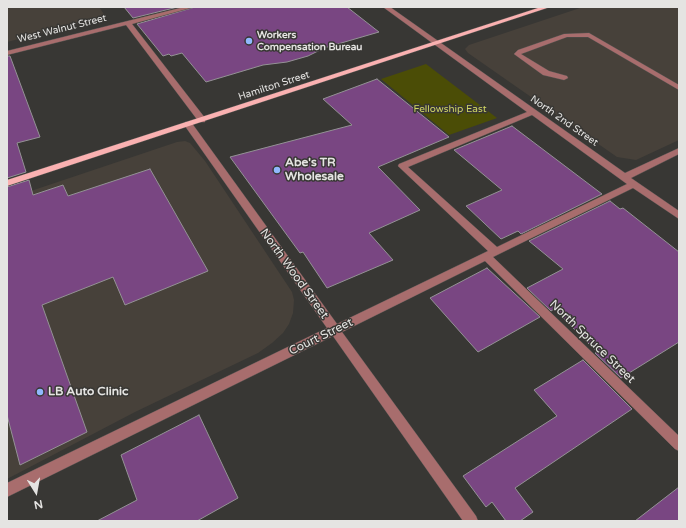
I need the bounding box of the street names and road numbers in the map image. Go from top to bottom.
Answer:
street label: West Walnut Street [16,12,108,46]
street label: Hamilton Street [237,69,311,103]
street label: North 2nd Street [528,93,600,149]
street label: North Wood Street [257,226,331,322]
street label: North Spruce Street [546,297,638,387]
street label: Court Street [287,315,355,359]

